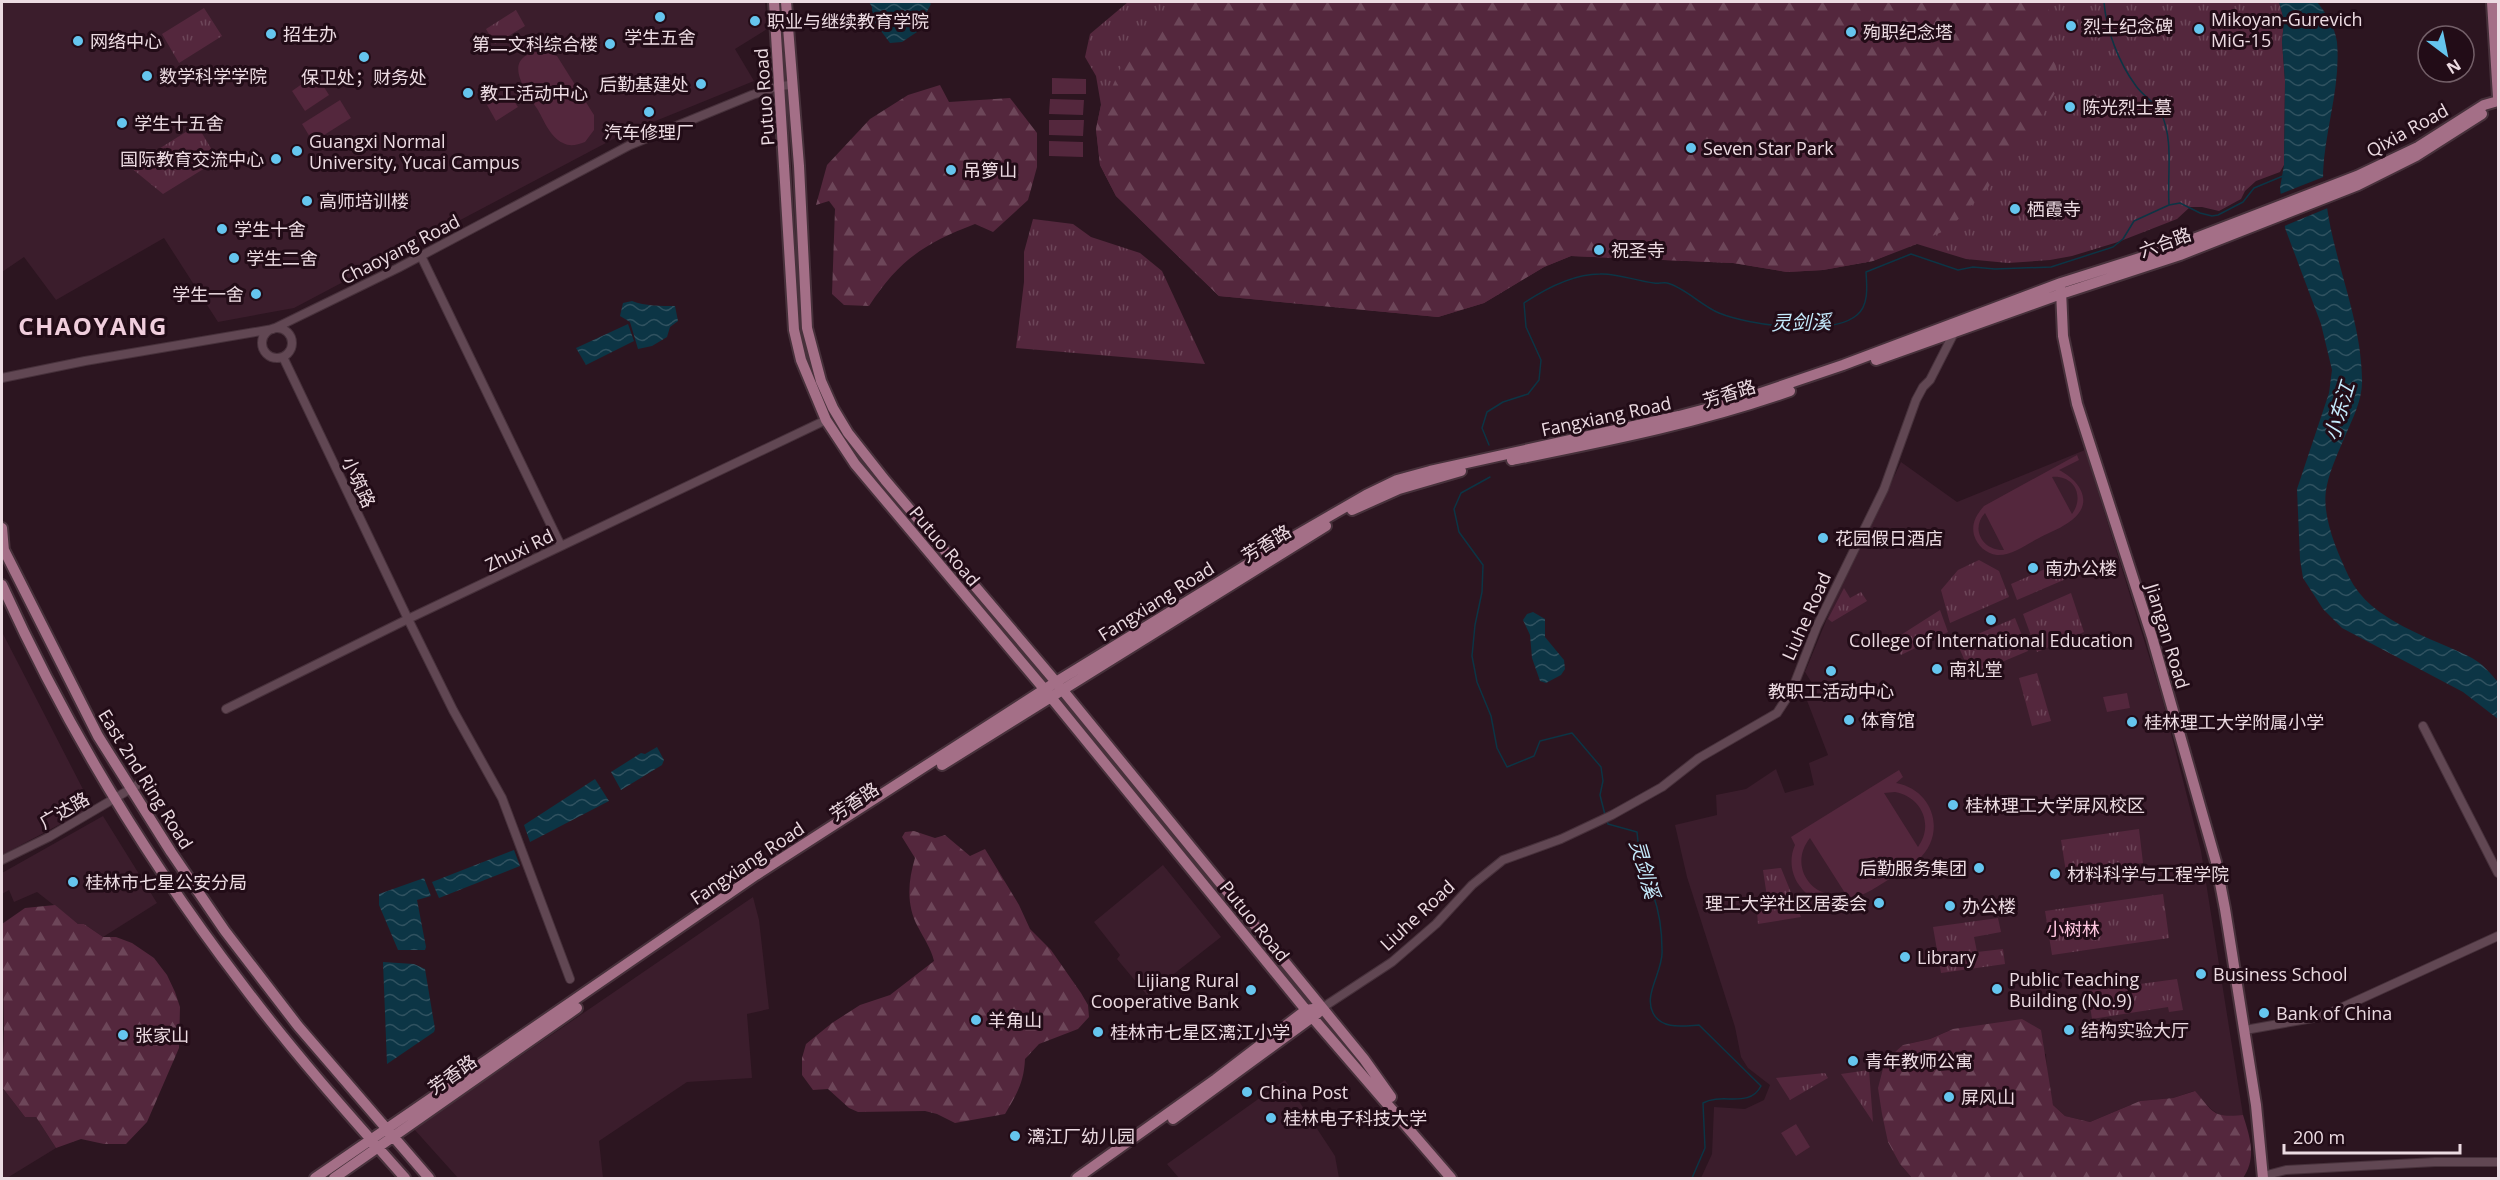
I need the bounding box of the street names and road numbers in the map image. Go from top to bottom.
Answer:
street label: Putuo Road [749,47,779,147]
street label: Qixia Road [2362,98,2452,162]
street label: Chaoyang Road [336,209,464,289]
street label: 六合路 [2136,221,2194,263]
street label: 芳香路 [1700,374,1758,412]
street label: Fangxiang Road [1539,390,1673,442]
street label: 小筑路 [337,452,381,512]
street label: Putuo Road [904,501,986,591]
street label: 芳香路 [1237,519,1295,567]
street label: Zhuxi Rd [481,523,557,577]
street label: Fangxiang Road [1093,556,1219,646]
street label: Liuhe Road [1776,568,1836,664]
street label: Jiangan Road [2140,579,2195,692]
street label: East 2nd Ring Road [93,704,199,854]
street label: 芳香路 [825,776,883,826]
street label: 广达路 [35,786,93,834]
street label: Fangxiang Road [685,816,809,910]
street label: Liuhe Road [1375,874,1459,956]
street label: Putuo Road [1215,875,1295,967]
street label: 芳香路 [423,1049,481,1099]

